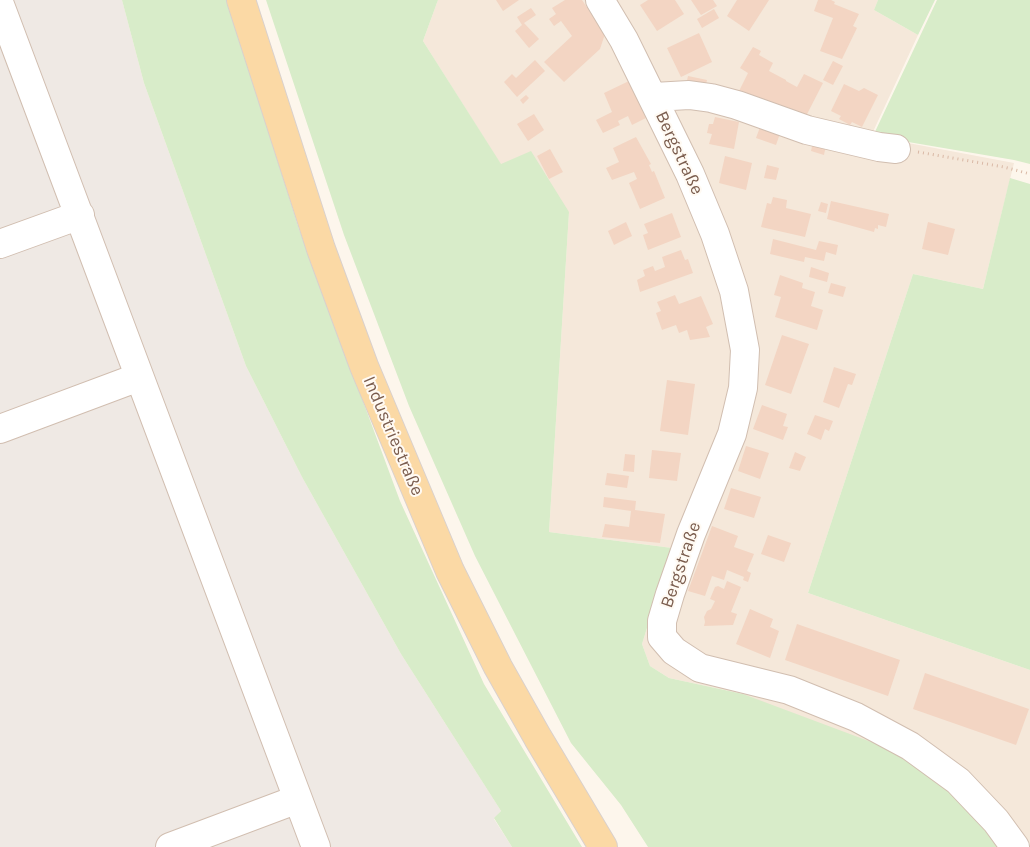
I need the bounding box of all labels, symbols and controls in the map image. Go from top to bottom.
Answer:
street label: Bergstraße [650,108,708,198]
street label: Industriestraße [358,373,428,499]
street label: Bergstraße [656,519,706,611]

